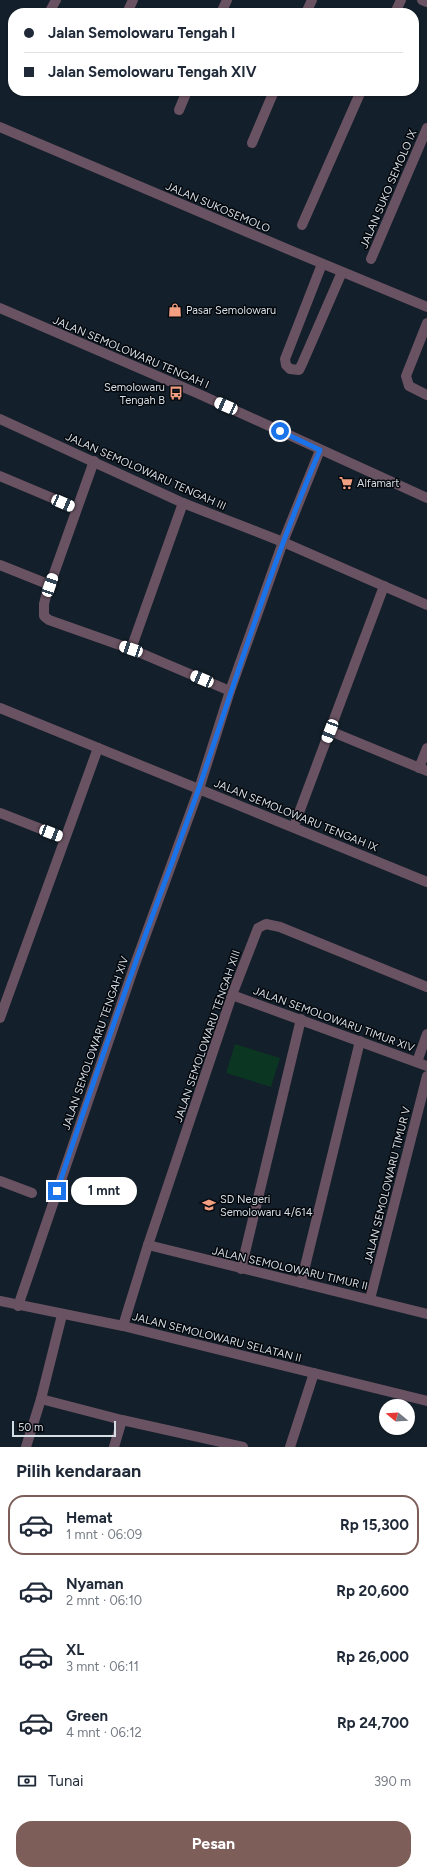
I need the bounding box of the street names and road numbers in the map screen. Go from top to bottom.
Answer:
street label: JALAN SUKO SEMOLO IX [358,128,419,250]
street label: JALAN SUKOSEMOLO [164,180,273,236]
street label: JALAN SEMOLOWARU TENGAH I [51,314,211,391]
street label: JALAN SEMOLOWARU TENGAH III [64,430,228,513]
street label: JALAN SEMOLOWARU TENGAH IX [212,777,380,854]
street label: JALAN SEMOLOWARU TENGAH XIII [172,948,243,1124]
street label: JALAN SEMOLOWARU TENGAH XIV [60,954,131,1132]
street label: JALAN SEMOLOWARU TIMUR XIV [251,984,417,1055]
street label: JALAN SEMOLOWARU TIMUR V [362,1105,413,1265]
street label: JALAN SEMOLOWARU TIMUR II [211,1244,369,1293]
street label: JALAN SEMOLOWARU SELATAN II [131,1310,303,1365]

